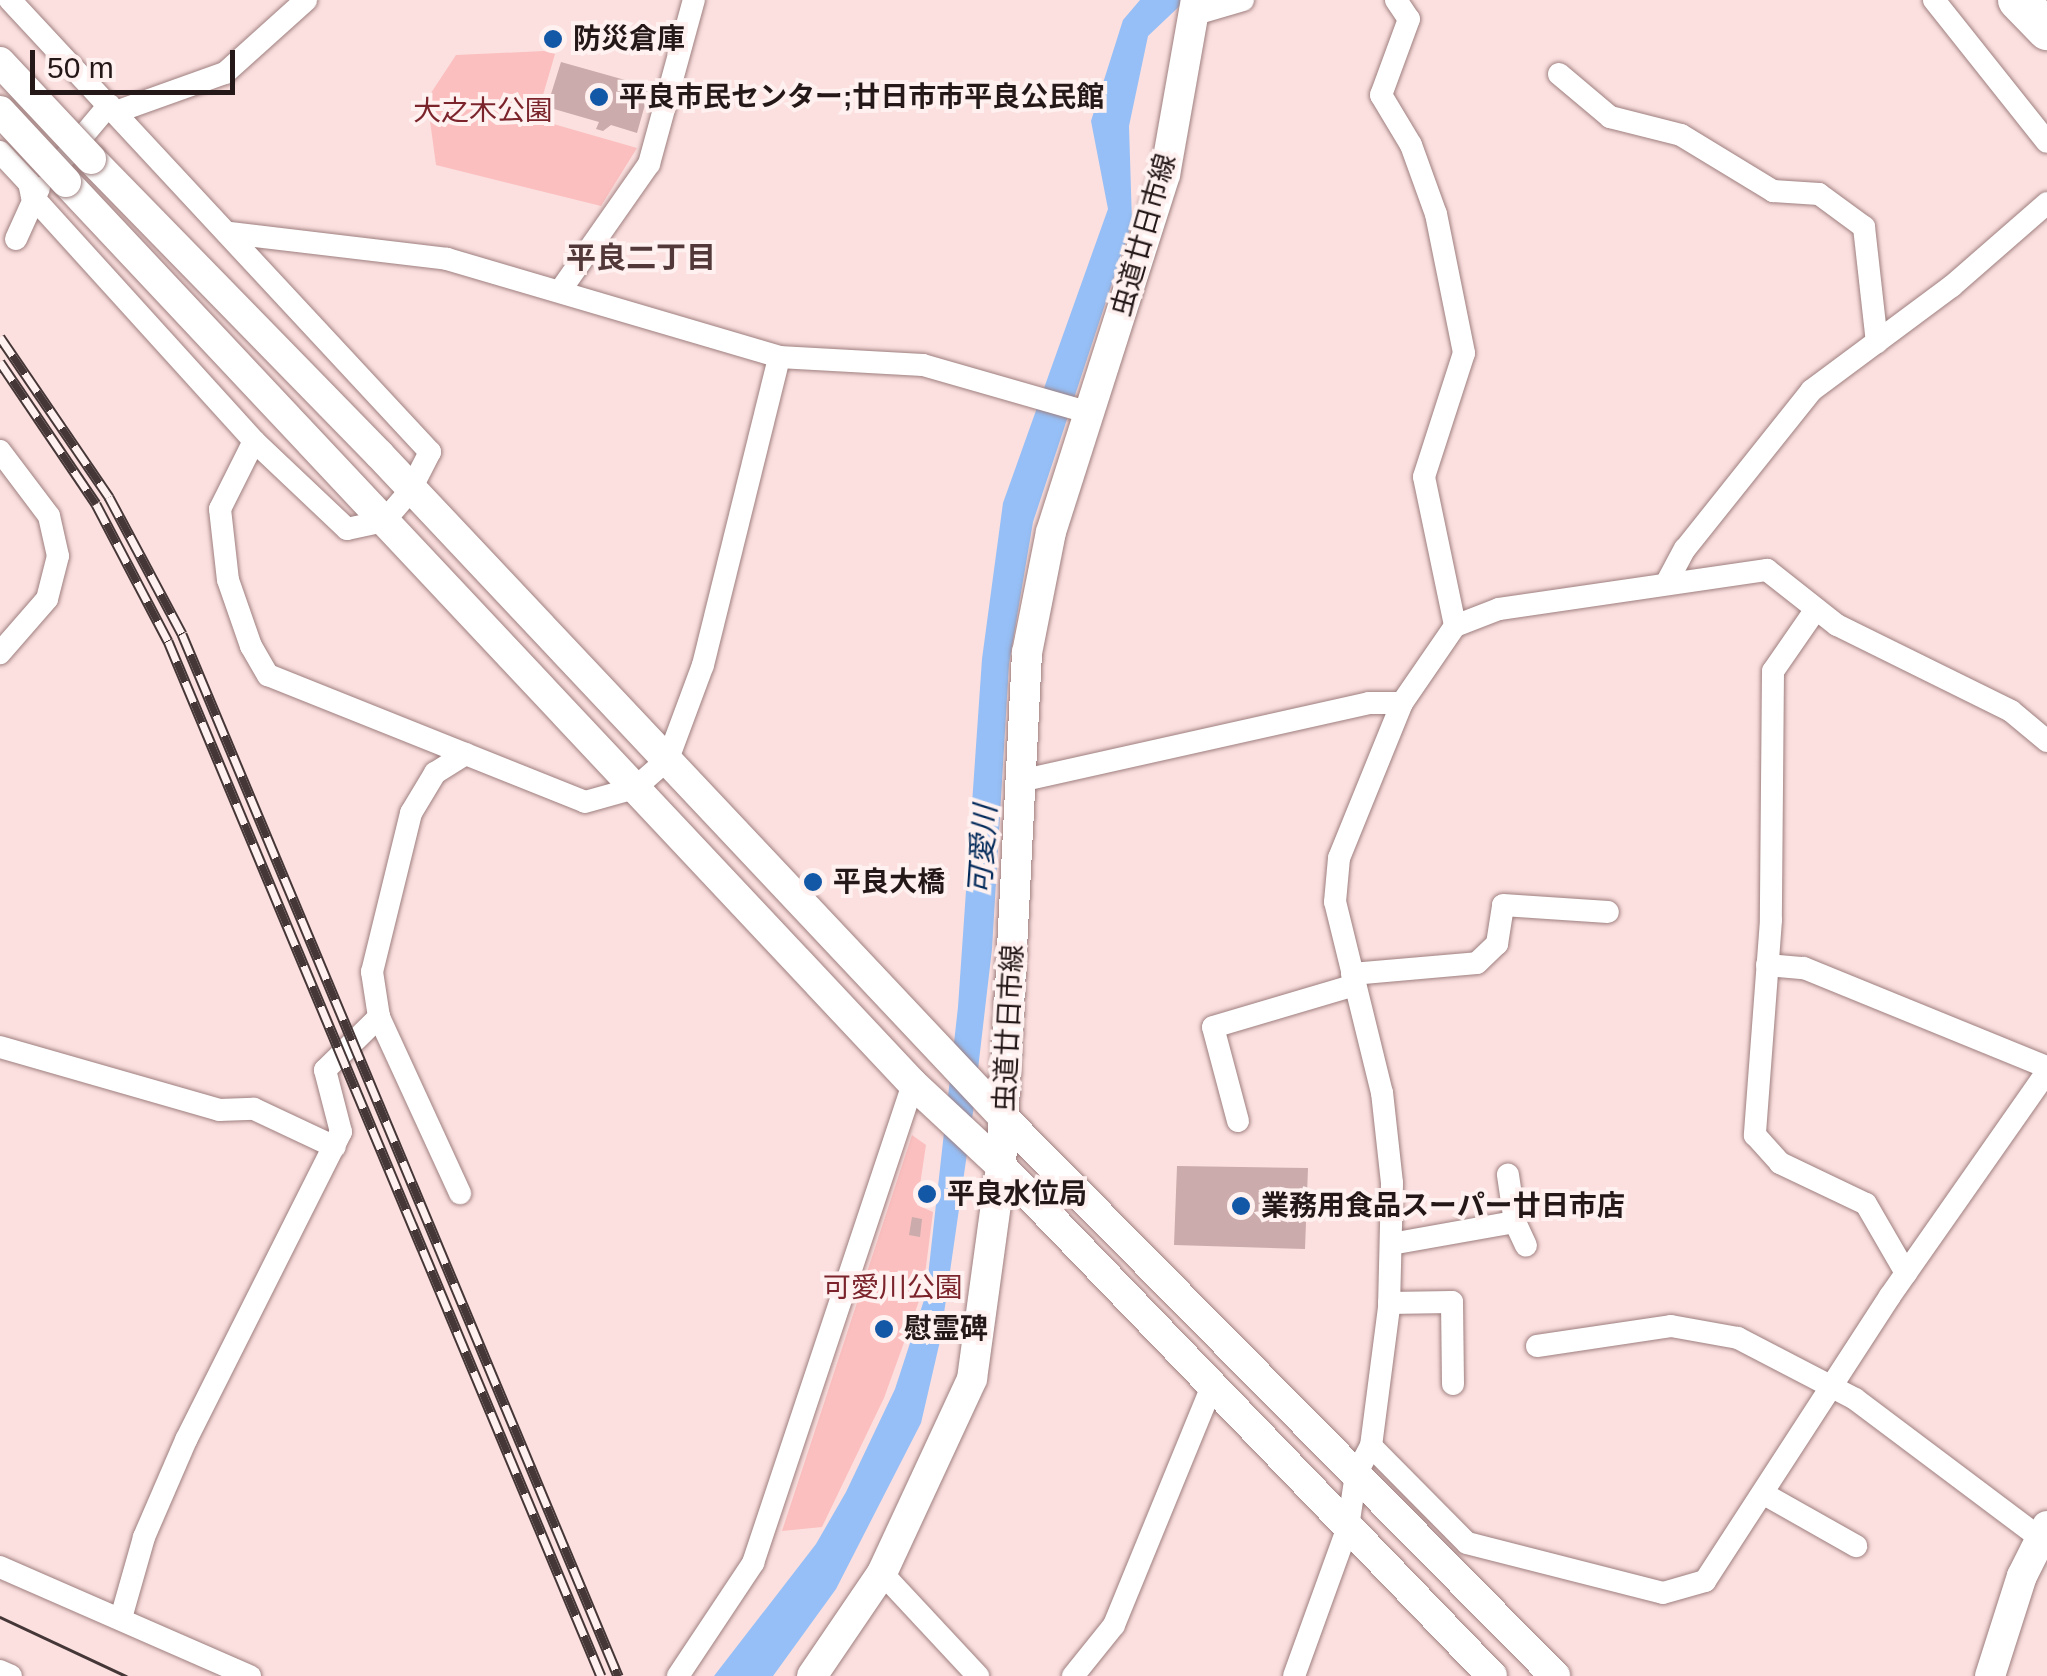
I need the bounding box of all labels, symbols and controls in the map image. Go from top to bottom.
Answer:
place label: 防災倉庫 [573,22,685,56]
marker: 防災倉庫 [542,28,564,50]
scale bar [35,30,240,92]
text: 50 m [47,51,114,84]
place label: 平良市民センター;廿日市市平良公民館 [619,80,1104,114]
marker: 平良市民センター;廿日市市平良公民館 [588,86,610,108]
park label: 大之木公園 [413,94,553,128]
street label: 虫道廿日市線 [1105,150,1183,320]
district label: 平良二丁目 [566,240,716,276]
water label: 可愛川 [962,804,1004,896]
place label: 平良大橋 [833,865,945,899]
marker: 平良大橋 [802,871,824,893]
street label: 虫道廿日市線 [988,943,1030,1113]
place label: 平良水位局 [947,1177,1087,1211]
marker: 平良水位局 [916,1183,938,1205]
place label: 業務用食品スーパー廿日市店 [1261,1189,1625,1223]
marker: 業務用食品スーパー廿日市店 [1230,1195,1252,1217]
park label: 可愛川公園 [823,1271,963,1305]
place label: 慰霊碑 [904,1312,988,1346]
marker: 慰霊碑 [873,1318,895,1340]

